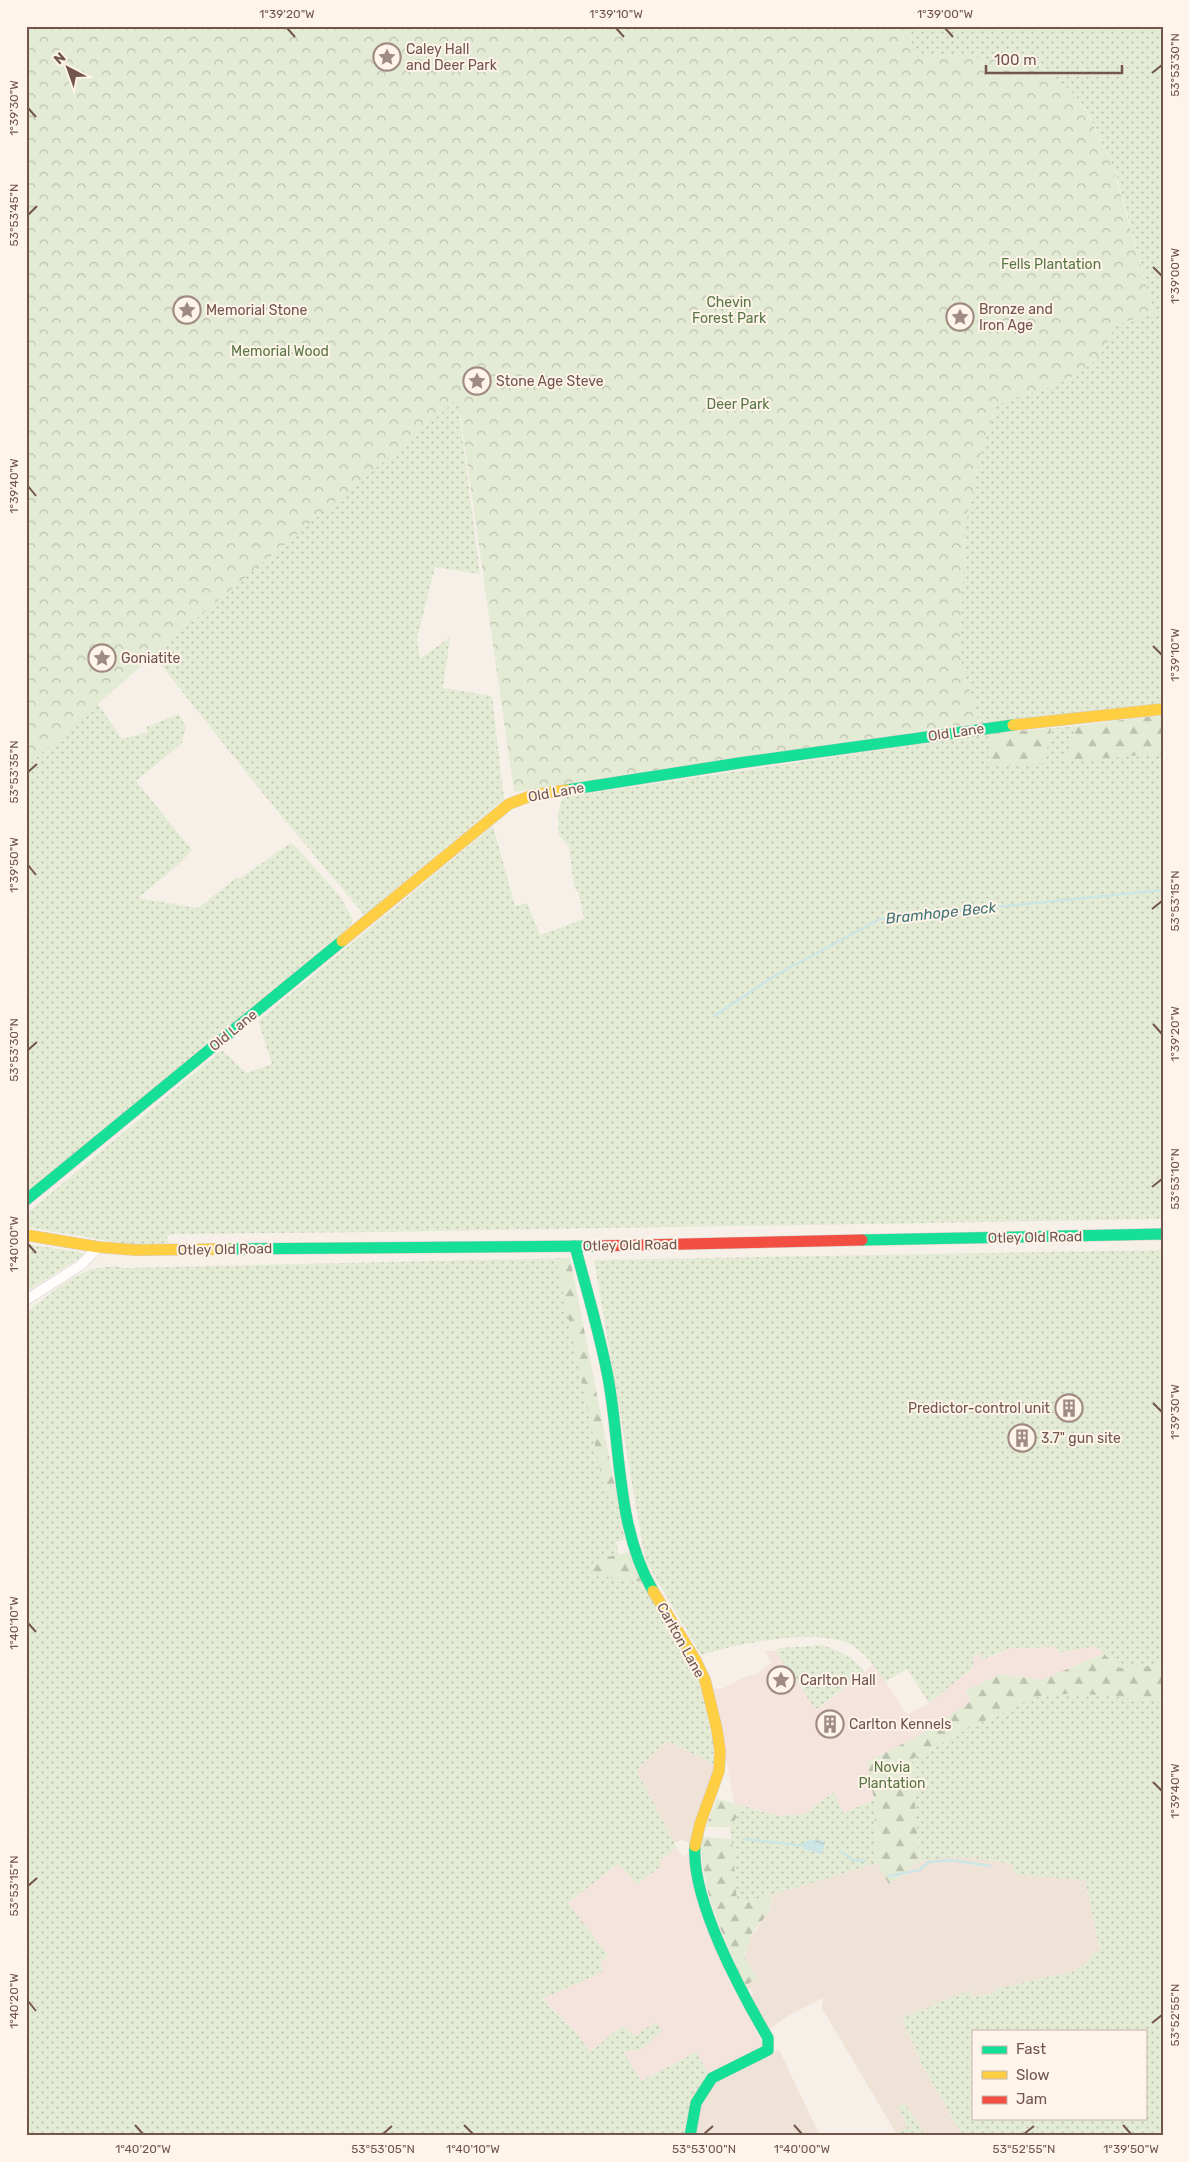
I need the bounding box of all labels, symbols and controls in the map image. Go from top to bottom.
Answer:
text: 1°39'20"W [259,7,315,21]
text: 1°39'10"W [589,7,643,21]
text: 1°39'00"W [917,7,973,21]
text: 53°53'30"N [1168,33,1182,97]
place label: Caley Hall and Deer Park [406,41,498,74]
north arrow [42,42,92,92]
place icon: Caley Hall and Deer Park [372,42,402,72]
scale bar [986,42,1123,74]
text: N [50,49,69,68]
text: 100 m [994,51,1036,69]
text: 1°39'30"W [7,80,21,136]
text: 53°53'45"N [7,184,21,246]
text: 1°39'00"W [1168,248,1182,304]
park label: Fells Plantation [1001,256,1101,273]
park label: Chevin Forest Park [692,294,767,327]
place icon: Memorial Stone [172,295,202,325]
place label: Bronze and Iron Age [979,301,1053,334]
place label: Memorial Stone [206,302,307,319]
place icon: Bronze and Iron Age [945,302,975,332]
park label: Memorial Wood [231,343,329,360]
place icon: Stone Age Steve [462,366,492,396]
place label: Stone Age Steve [496,373,604,390]
park label: Deer Park [707,396,770,413]
text: 1°39'40"W [7,458,21,514]
text: 1°39'10"W [1168,628,1182,682]
place icon: Goniatite [87,643,117,673]
place label: Goniatite [121,650,180,667]
street label: Old Lane [927,720,985,745]
text: 53°53'35"N [7,740,21,804]
street label: Old Lane [527,779,586,806]
text: 1°39'50"W [7,837,21,893]
text: 53°53'15"N [1168,870,1182,932]
water label: Bramhope Beck [885,898,997,928]
street label: Old Lane [206,1006,261,1055]
text: 1°39'20"W [1168,1006,1182,1062]
text: 53°53'30"N [7,1018,21,1082]
text: 53°53'10"N [1168,1148,1182,1210]
text: 1°40'00"W [7,1215,21,1272]
street label: Otley Old Road [988,1228,1082,1247]
street label: Otley Old Road [583,1236,677,1255]
street label: Otley Old Road [178,1240,272,1259]
text: 1°39'30"W [1168,1384,1182,1440]
building icon: Predictor-control unit [1054,1393,1084,1423]
place label: Predictor-control unit [908,1400,1051,1417]
building icon: 3.7" gun site [1007,1423,1037,1453]
place label: 3.7" gun site [1041,1430,1121,1447]
text: 1°40'10"W [7,1596,21,1650]
street label: Carlton Lane [653,1600,708,1681]
place icon: Carlton Hall [766,1665,796,1695]
place label: Carlton Hall [800,1672,876,1689]
building icon: Carlton Kennels [815,1709,845,1739]
place label: Carlton Kennels [849,1716,951,1733]
park label: Novia Plantation [858,1759,926,1792]
text: 1°39'40"W [1168,1763,1182,1819]
text: 53°53'15"N [7,1855,21,1917]
text: 1°40'20"W [7,1973,21,2029]
text: 53°52'55"N [1168,1984,1182,2046]
legend [972,2030,1146,2120]
text: Fast [1016,2040,1046,2058]
text: Slow [1016,2066,1049,2084]
text: Jam [1016,2090,1047,2108]
text: 1°40'20"W [115,2142,171,2156]
text: 53°53'05"N [351,2142,415,2156]
text: 1°40'10"W [446,2142,500,2156]
text: 53°53'00"N [672,2142,736,2156]
text: 1°40'00"W [774,2142,831,2156]
text: 53°52'55"N [993,2142,1055,2156]
text: 1°39'50"W [1103,2142,1159,2156]

